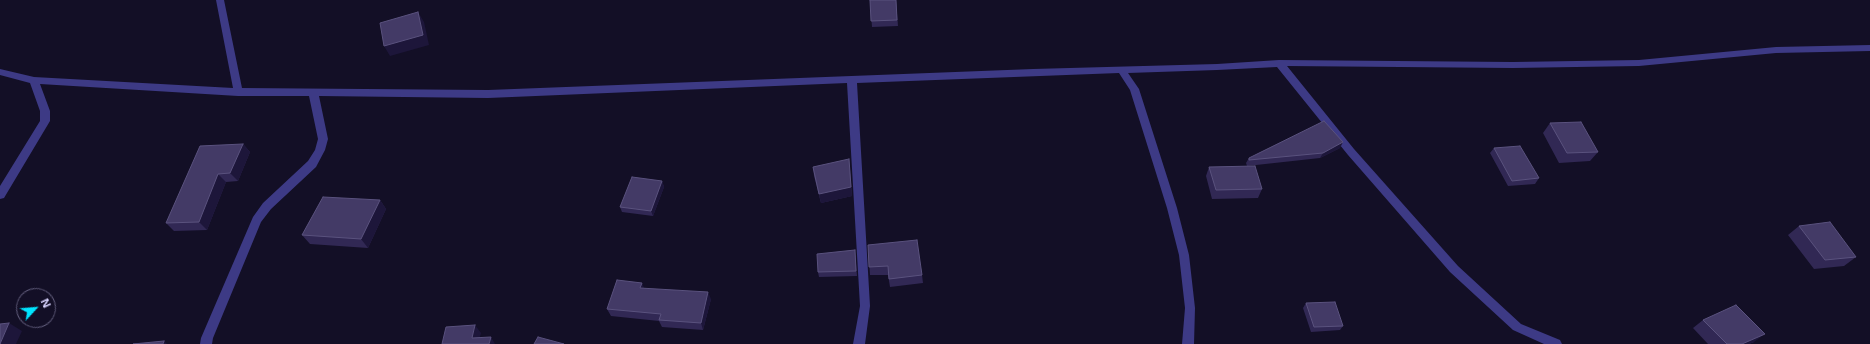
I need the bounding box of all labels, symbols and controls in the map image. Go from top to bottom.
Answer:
north arrow [16,288,56,328]
text: N [38,296,55,310]

